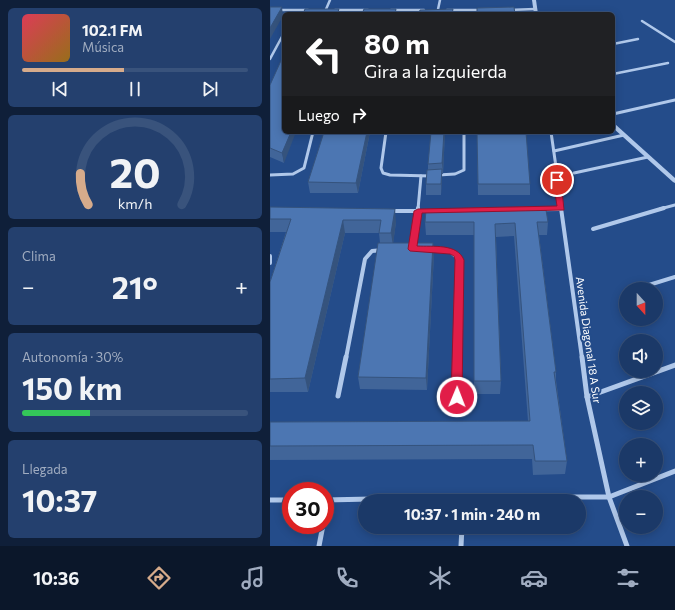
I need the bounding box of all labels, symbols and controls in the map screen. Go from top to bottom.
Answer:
text: 102.1 FM [82,21,143,39]
text: 80 m [364,26,430,60]
icon: left [298,28,350,80]
text: Música [82,39,124,55]
text: Gira a la izquierda [364,60,507,82]
icon: previous [49,78,71,100]
icon: pause [124,78,146,100]
icon: next [199,78,221,100]
icon: right [348,104,370,126]
text: Luego [298,106,340,124]
text: 20 [109,145,161,196]
pin [540,163,574,197]
icon: arrive [546,169,568,191]
text: km/h [118,193,152,211]
text: Clima [22,248,56,264]
text: 21° [112,268,158,305]
text: − [22,273,35,300]
text: + [235,273,248,300]
street label: Avenida Diagonal 18 A Sur [574,276,604,405]
north arrow [619,282,663,326]
map controls [619,282,663,534]
button: sound [619,334,663,378]
text: Autonomía · 30% [22,349,123,365]
text: 150 km [22,369,122,406]
position arrow [436,376,478,418]
button: layers [619,386,663,430]
button: + [619,438,663,482]
text: Llegada [22,461,68,477]
text: 10:37 [22,481,97,518]
speed limit sign: 30 [282,482,334,534]
button: − [619,490,663,534]
text: 10:37 · 1 min · 240 m [404,505,540,523]
icon: directions [145,564,173,592]
icon: music [239,564,267,592]
icon: phone [333,564,361,592]
icon: climate [426,564,454,592]
icon: car [520,564,548,592]
icon: filters [614,564,642,592]
text: 10:36 [33,567,79,589]

